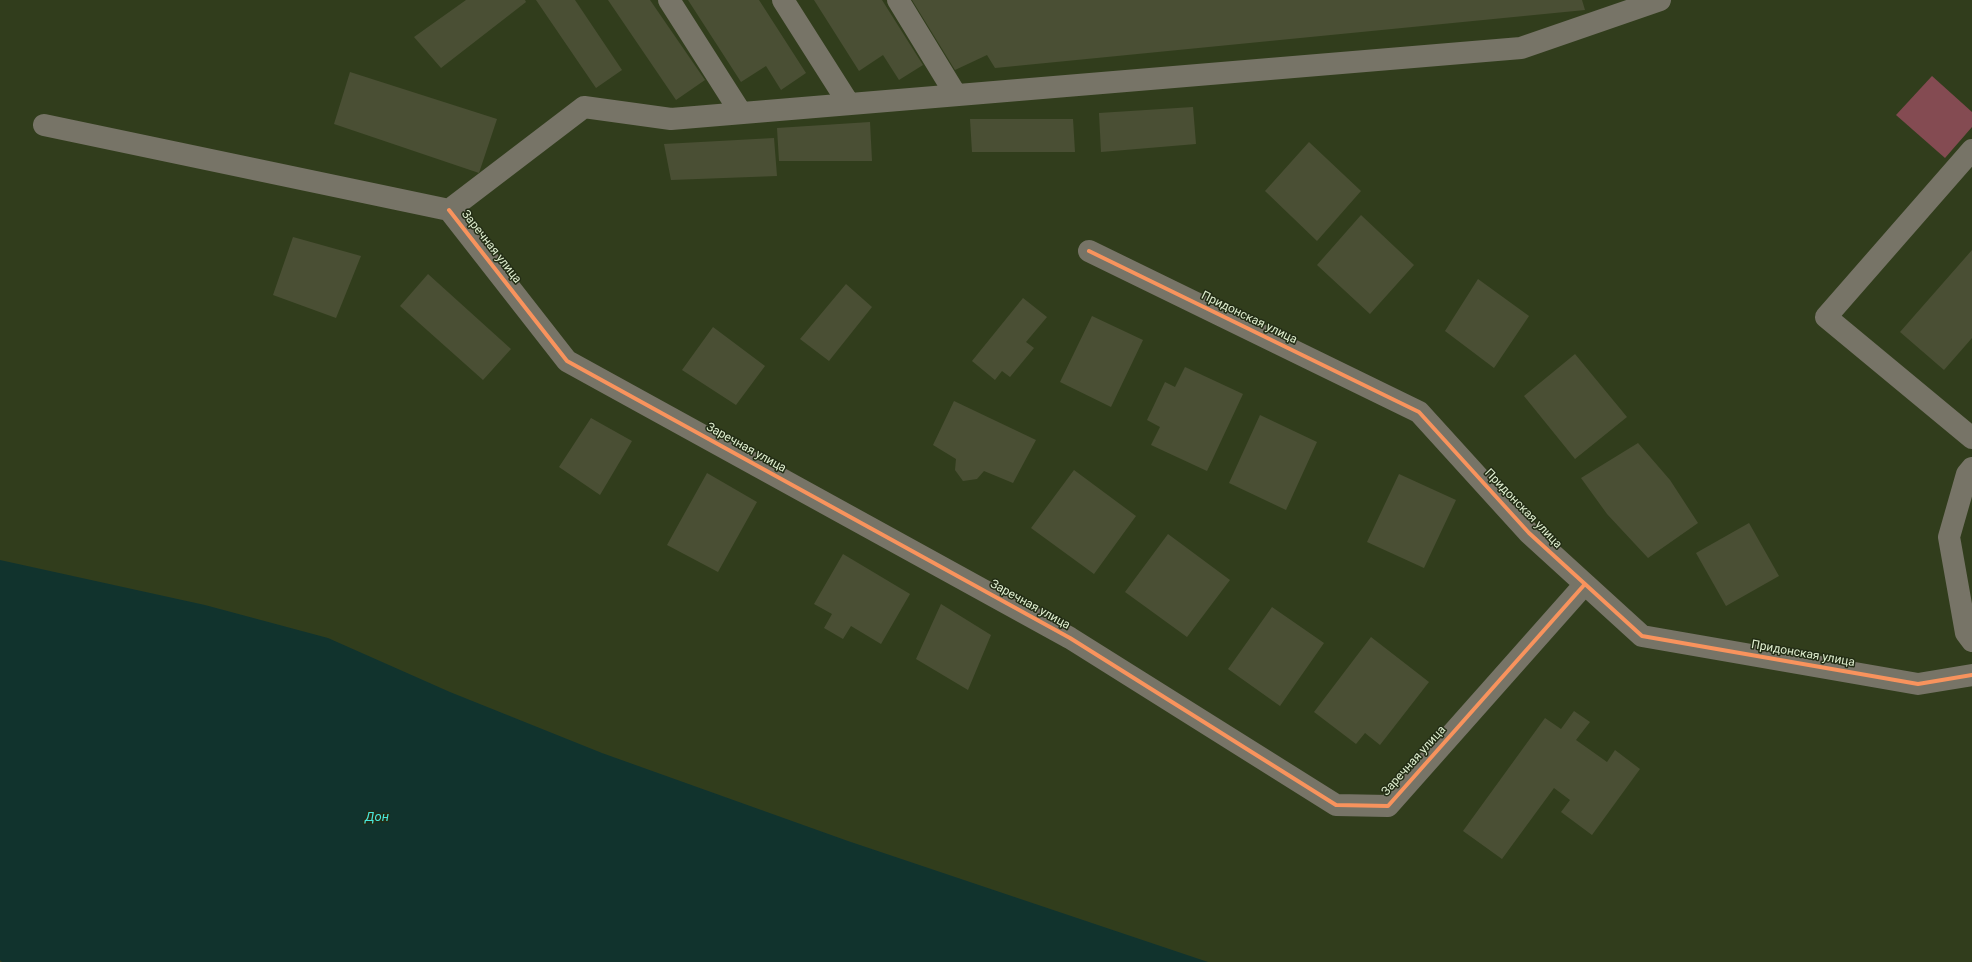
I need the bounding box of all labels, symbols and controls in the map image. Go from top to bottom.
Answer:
street label: Заречная улица [458,207,524,287]
street label: Придонская улица [1199,289,1299,347]
street label: Заречная улица [703,420,789,476]
street label: Придонская улица [1481,466,1565,552]
street label: Заречная улица [987,577,1073,633]
street label: Придонская улица [1750,638,1856,670]
street label: Заречная улица [1379,723,1449,799]
water label: Дон [365,810,389,826]

